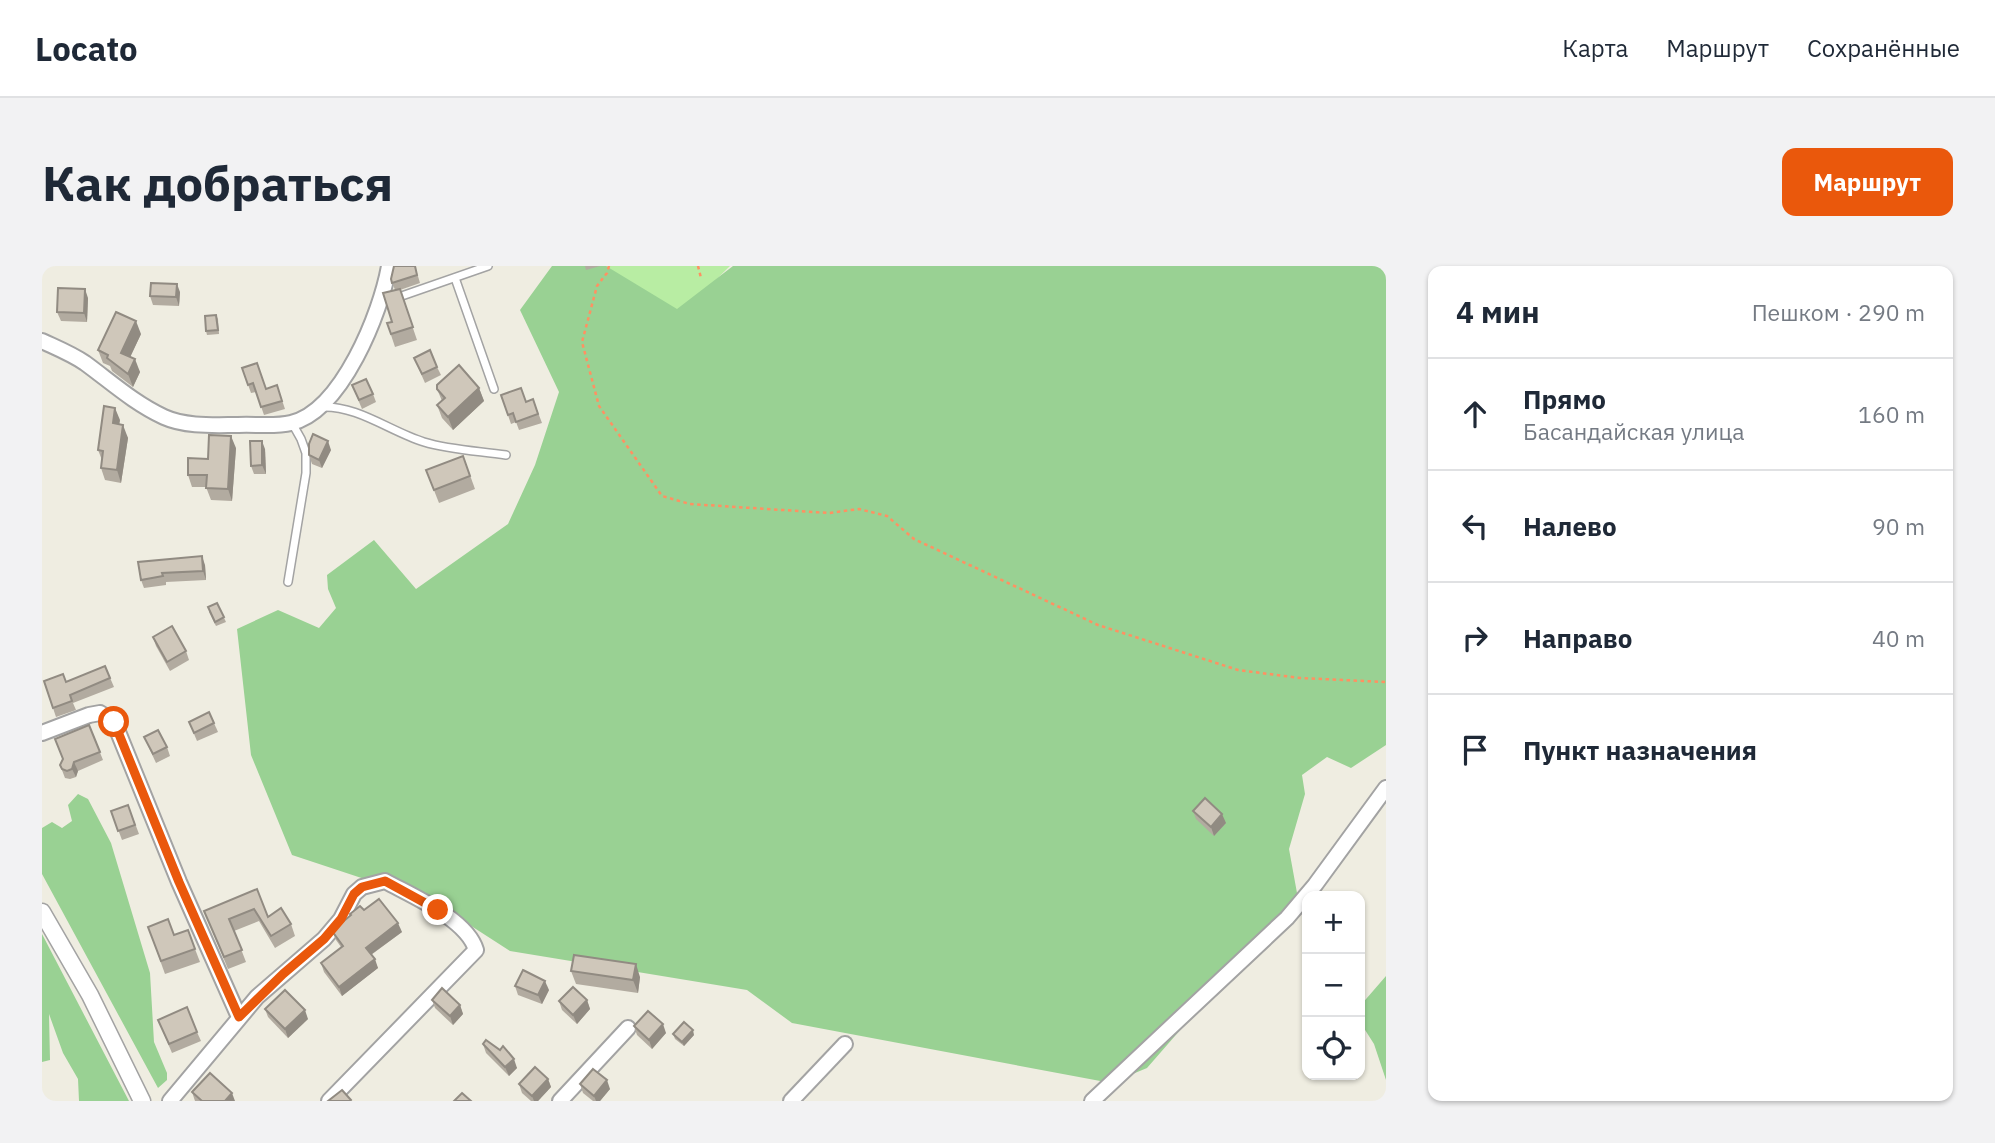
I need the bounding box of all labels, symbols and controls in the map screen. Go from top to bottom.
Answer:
text: Locato [35,27,138,70]
text: Карта [1562,32,1628,64]
text: Маршрут [1666,32,1769,64]
text: Сохранённые [1807,32,1960,64]
button: Маршрут [1782,148,1953,216]
text: Как добраться [42,151,393,214]
text: 4 мин [1456,292,1540,331]
text: Пешком · 290 m [1752,297,1925,327]
text: Прямо [1523,382,1606,416]
icon: ahead [1456,395,1494,433]
text: 160 m [1858,399,1925,429]
text: Басандайская улица [1523,416,1745,446]
icon: left [1456,507,1494,545]
text: Налево [1523,509,1617,543]
text: 90 m [1872,511,1925,541]
icon: right [1456,619,1494,657]
text: Направо [1523,621,1632,655]
text: 40 m [1872,623,1925,653]
route start [98,706,129,737]
icon: arrive [1456,731,1494,769]
text: Пункт назначения [1523,733,1757,767]
map controls [1302,891,1365,1080]
button: + [1302,891,1365,954]
route end [422,894,453,925]
button: − [1302,954,1365,1017]
button: locate [1302,1017,1365,1080]

